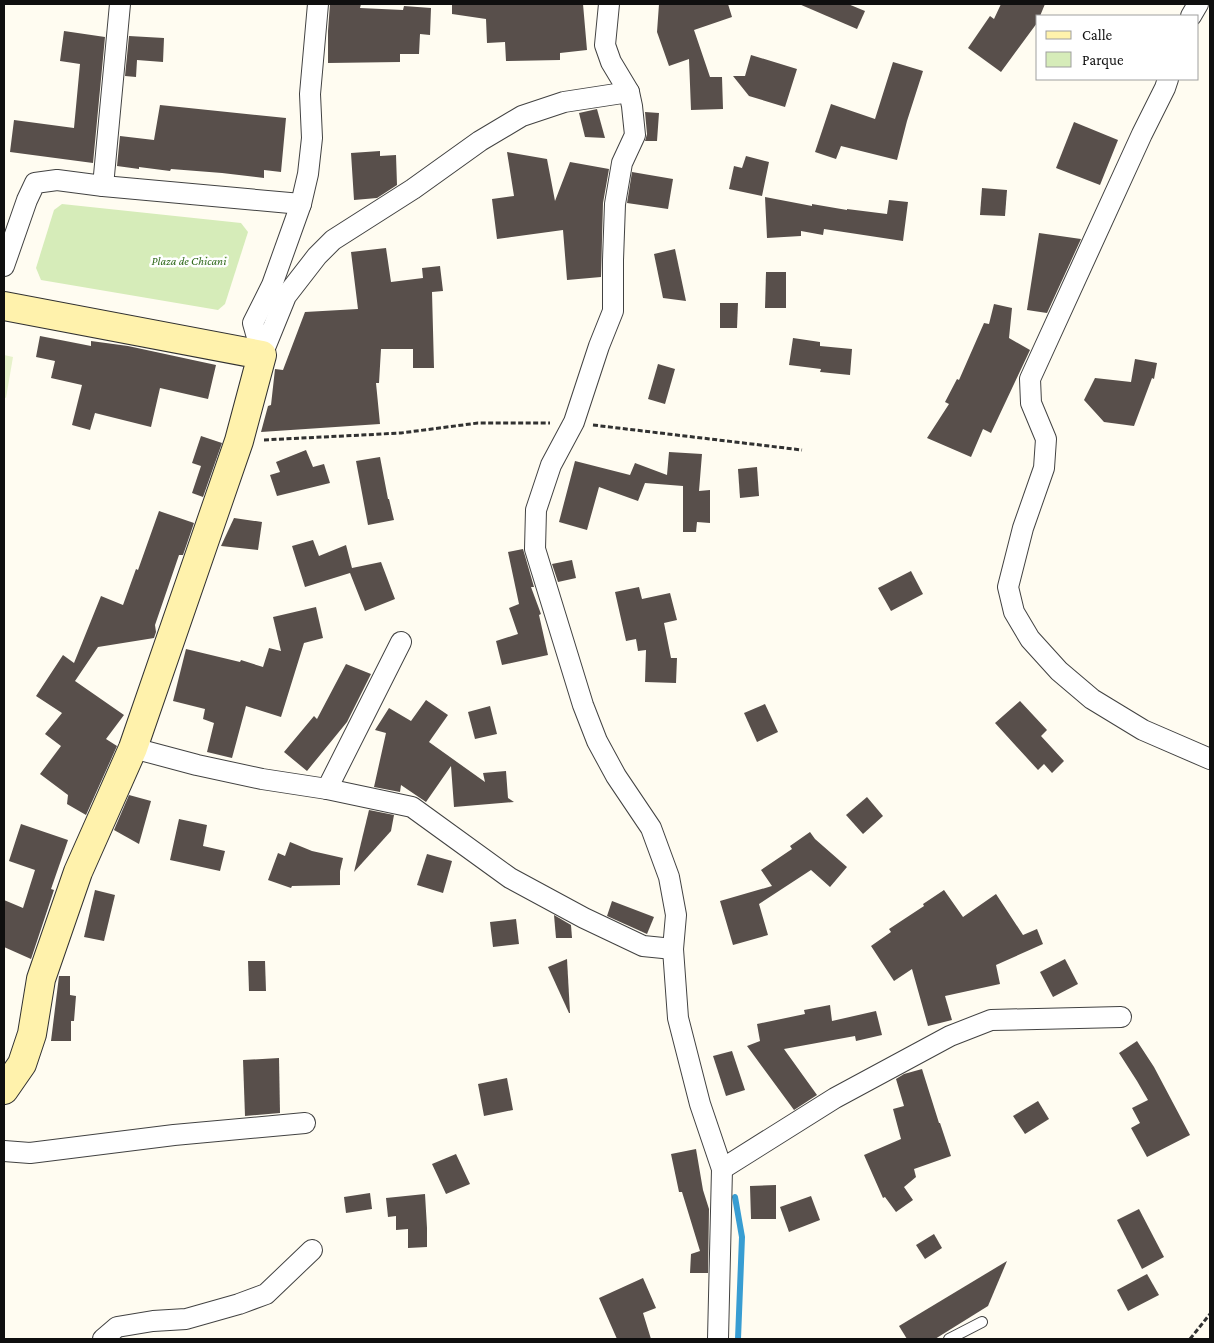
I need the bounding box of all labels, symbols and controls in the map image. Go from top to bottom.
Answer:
legend [1036,15,1199,80]
text: Calle [1082,27,1113,43]
text: Parque [1082,52,1124,69]
park label: Plaza de Chicani [152,254,227,268]

